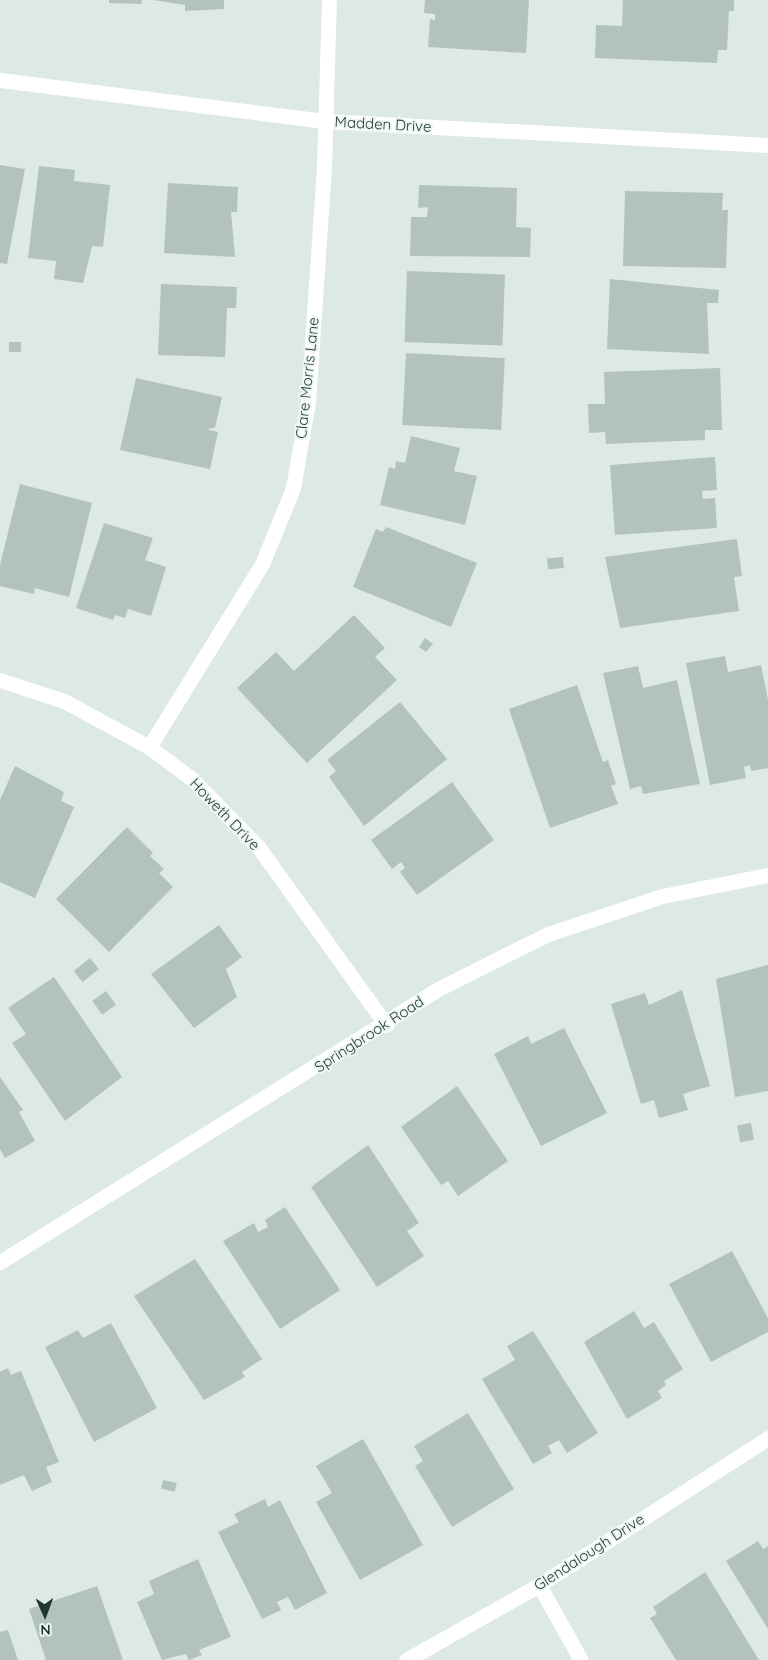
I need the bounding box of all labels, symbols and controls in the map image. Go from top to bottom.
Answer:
street label: Madden Drive [334,112,432,136]
street label: Clare Morris Lane [292,316,322,440]
street label: Howeth Drive [186,774,264,854]
street label: Springbrook Road [311,992,427,1076]
street label: Glendalough Drive [530,1510,648,1594]
north arrow [20,1590,70,1640]
text: N [40,1621,51,1639]

